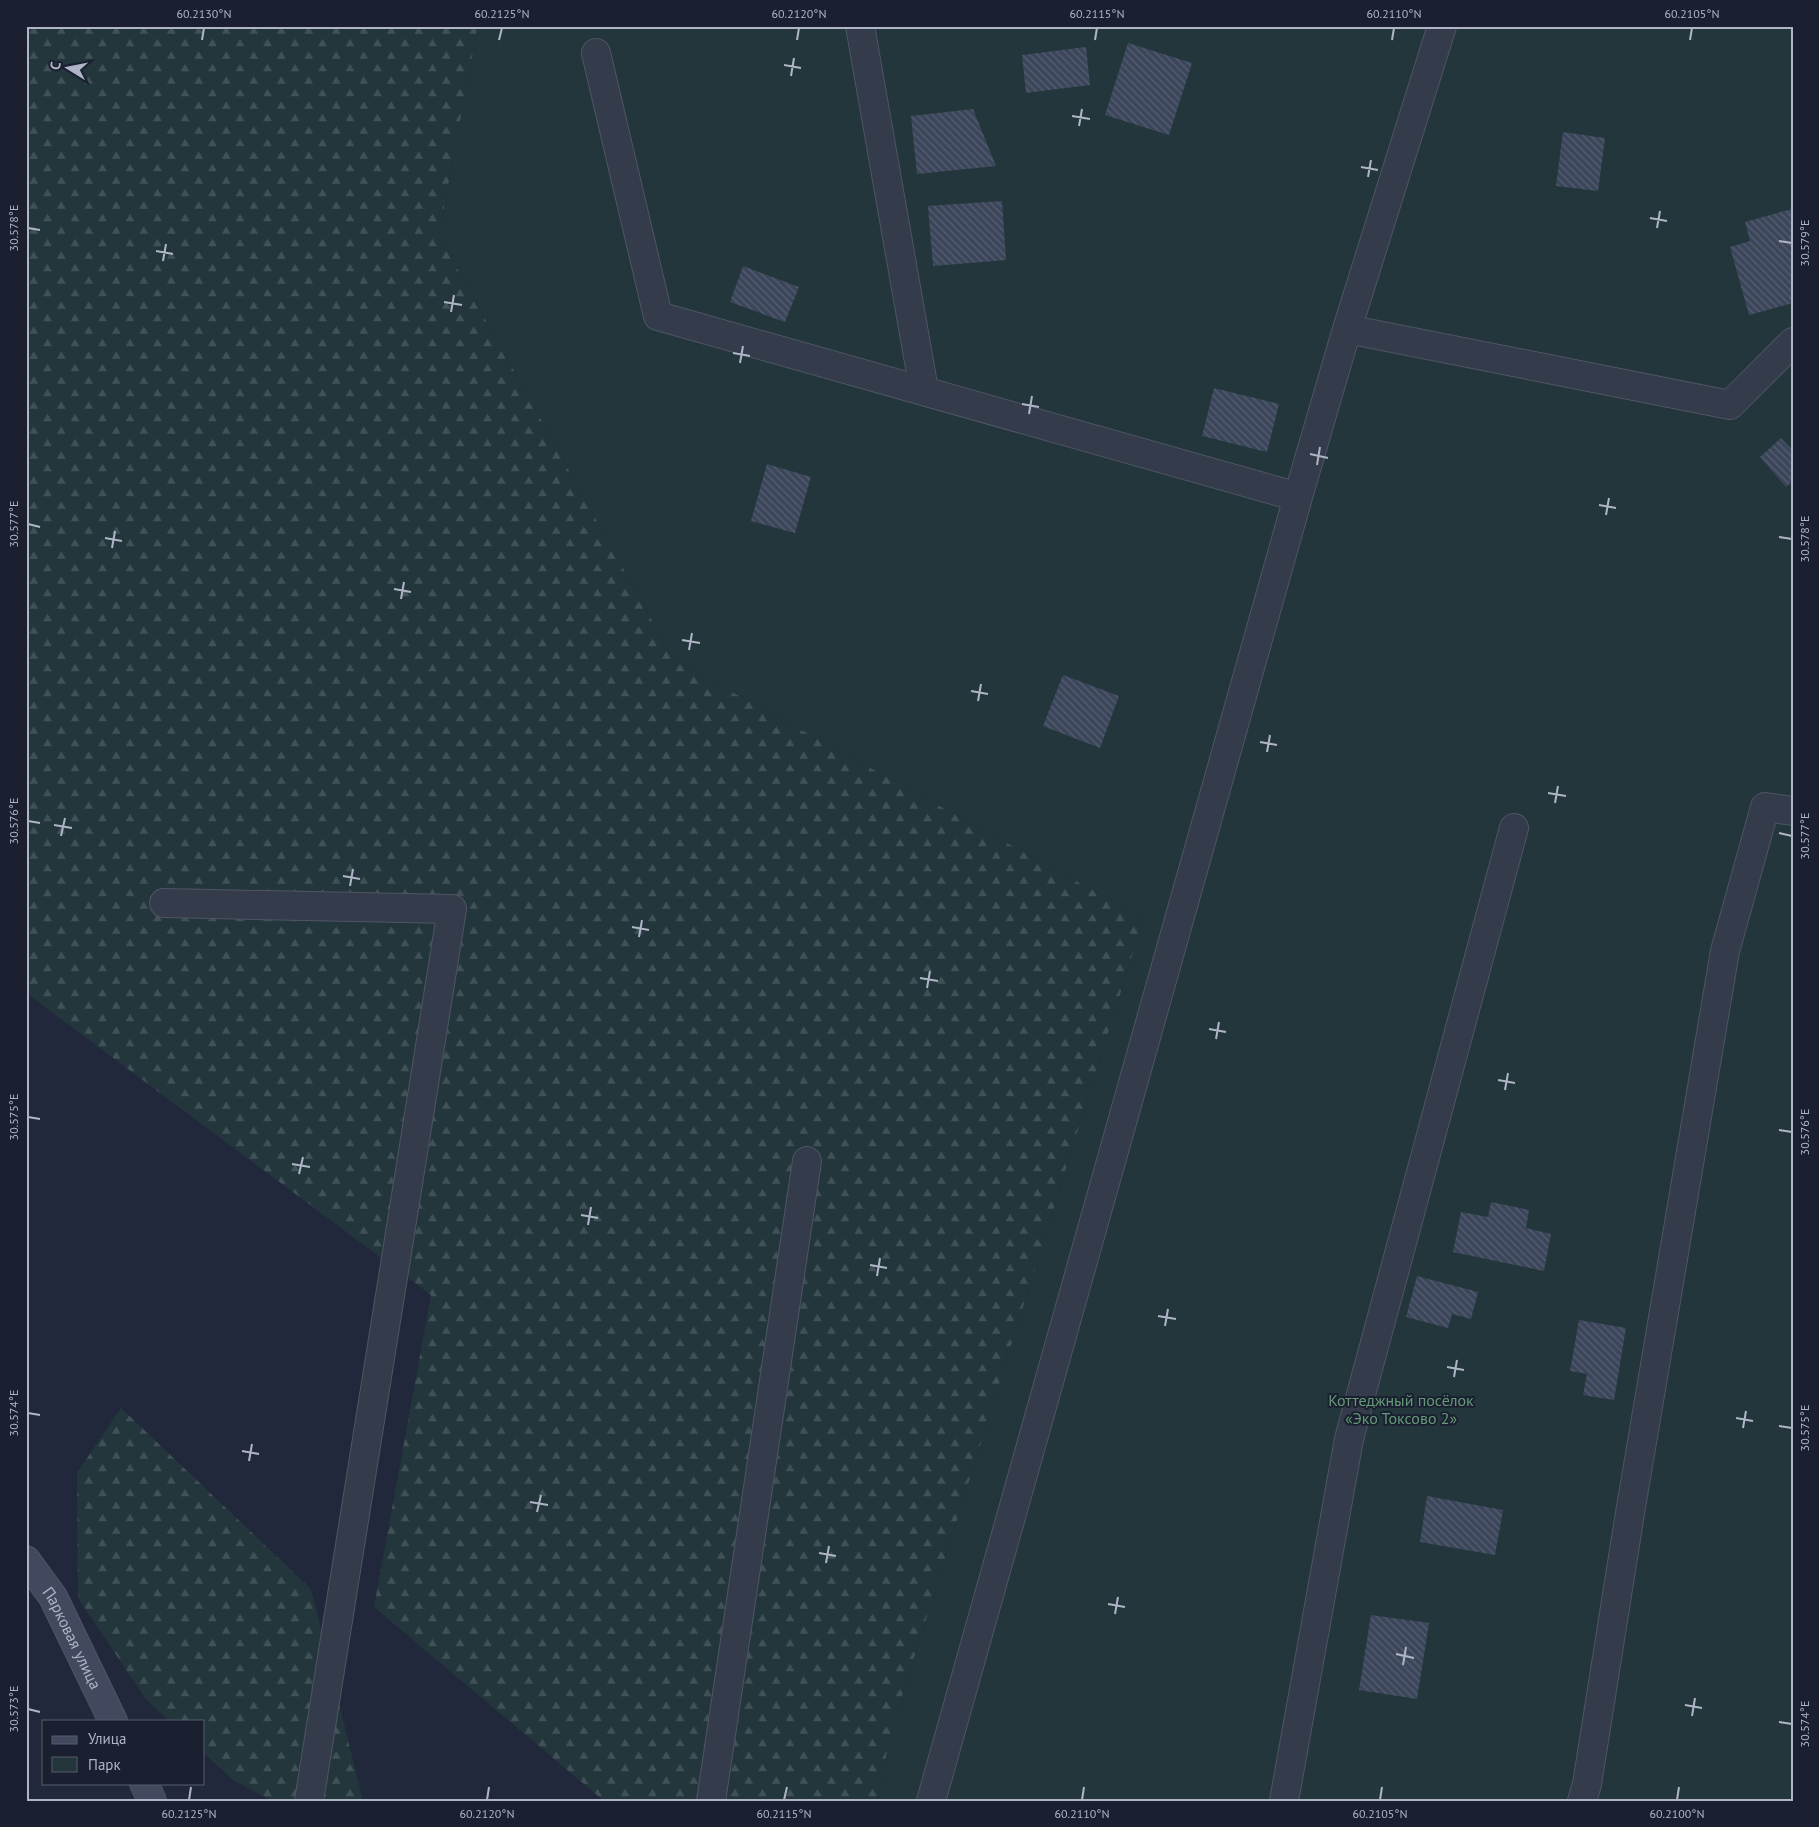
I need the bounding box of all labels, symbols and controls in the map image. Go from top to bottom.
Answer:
text: 60.2130°N [177,6,231,21]
text: 60.2125°N [475,6,529,21]
text: 60.2120°N [772,6,826,21]
text: 60.2115°N [1070,6,1124,21]
text: 60.2110°N [1367,6,1421,21]
text: 60.2105°N [1665,6,1719,21]
north arrow [42,42,92,92]
text: С [46,60,65,71]
text: 30.578°E [6,205,21,251]
text: 30.579°E [1797,220,1812,266]
text: 30.577°E [6,501,21,547]
text: 30.578°E [1797,516,1812,562]
text: 30.576°E [6,798,21,844]
text: 30.577°E [1797,813,1812,859]
text: 30.575°E [6,1094,21,1140]
text: 30.576°E [1797,1109,1812,1155]
text: 30.574°E [6,1390,21,1436]
park label: Коттеджный посёлок «Эко Токсово 2» [1328,1390,1474,1428]
text: 30.575°E [1797,1405,1812,1451]
street label: Парковая улица [39,1582,106,1692]
text: 30.573°E [6,1686,21,1732]
text: 30.574°E [1797,1701,1812,1747]
legend [42,1720,205,1784]
text: Улица [88,1729,126,1748]
text: Парк [88,1755,121,1774]
text: 60.2125°N [162,1806,216,1821]
text: 60.2120°N [460,1806,514,1821]
text: 60.2115°N [757,1806,811,1821]
text: 60.2110°N [1055,1806,1109,1821]
text: 60.2105°N [1353,1806,1407,1821]
text: 60.2100°N [1650,1806,1704,1821]

